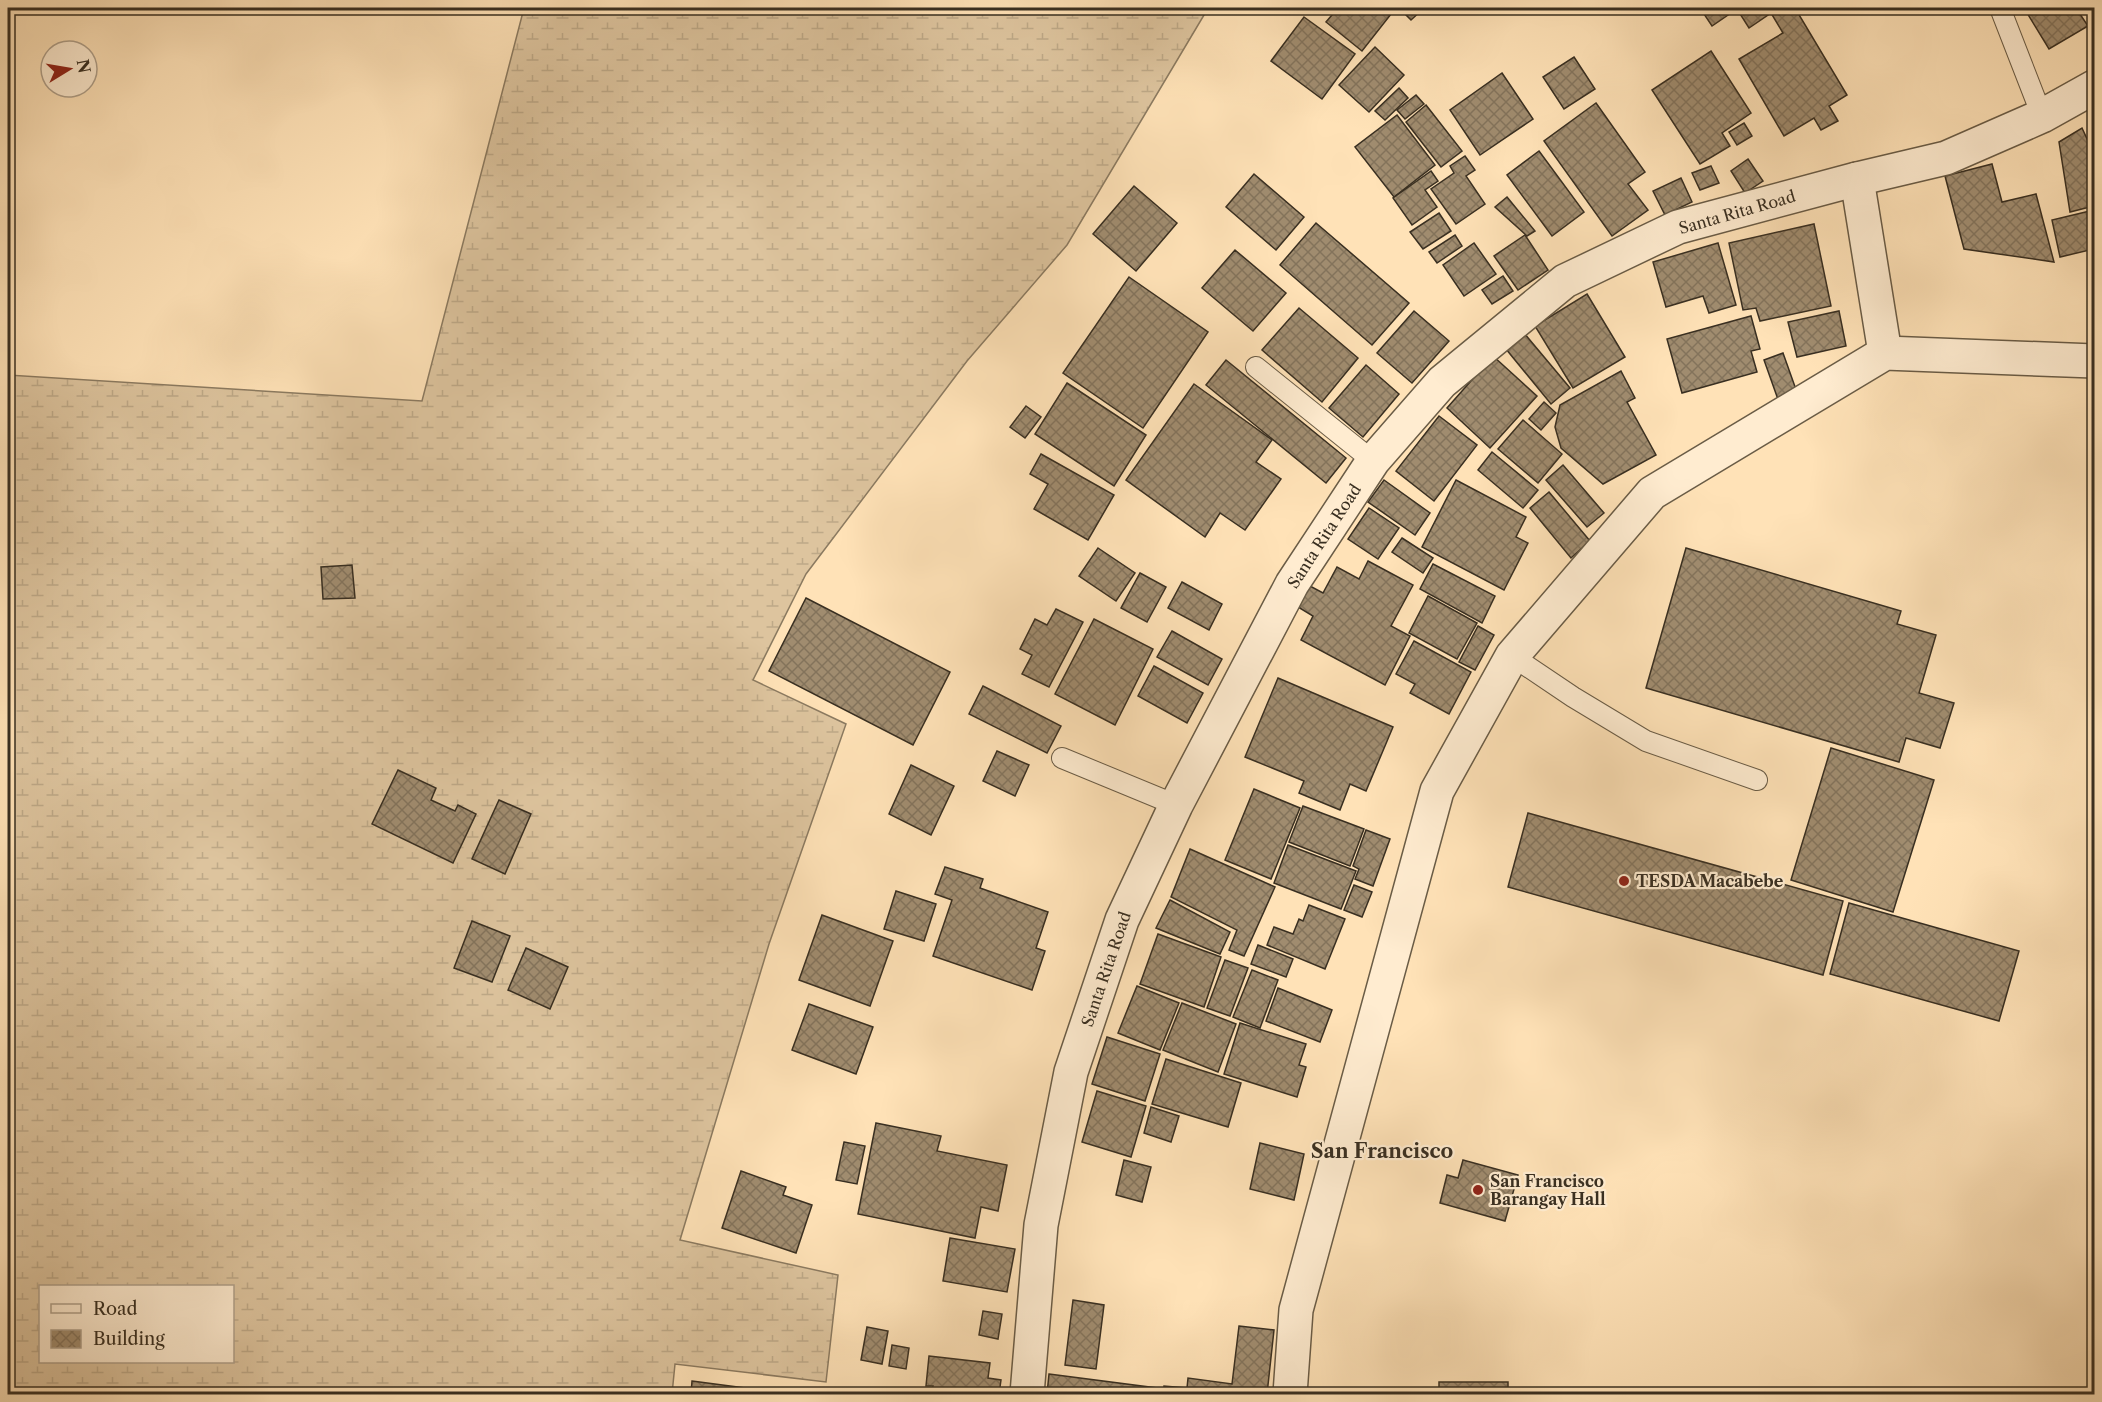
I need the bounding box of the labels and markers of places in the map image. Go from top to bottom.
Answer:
place label: TESDA Macabebe [1636,871,1784,891]
marker: TESDA Macabebe [1617,874,1631,888]
place label: San Francisco Barangay Hall [1490,1171,1606,1209]
marker: San Francisco Barangay Hall [1471,1183,1485,1197]

